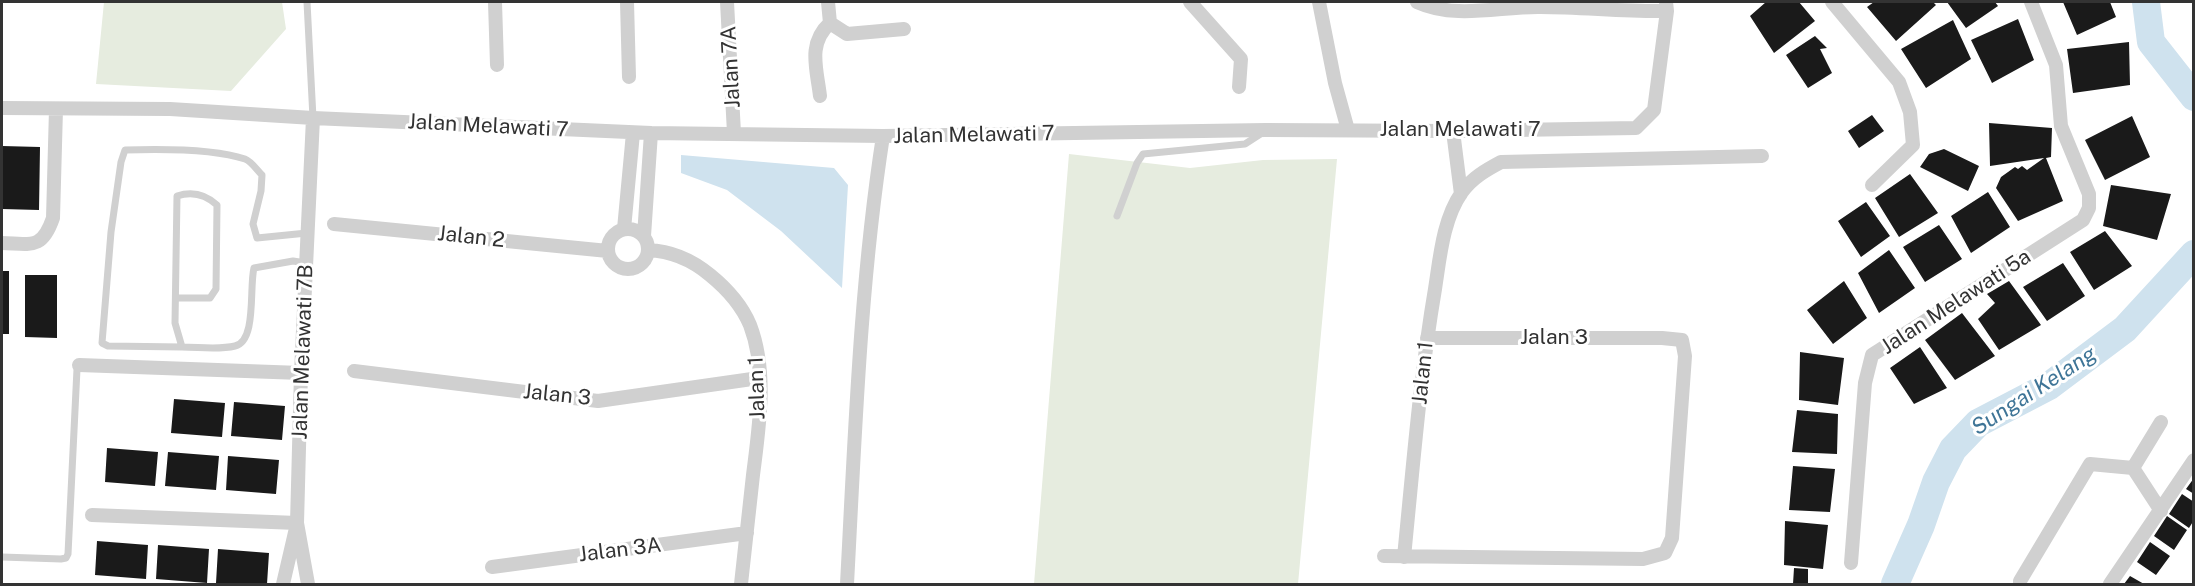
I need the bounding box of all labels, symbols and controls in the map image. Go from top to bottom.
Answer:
street label: Jalan 7A [716,25,746,109]
street label: Jalan Melawati 7 [407,109,569,143]
street label: Jalan Melawati 7 [1379,117,1541,143]
street label: Jalan Melawati 7 [893,121,1055,149]
street label: Jalan 2 [436,221,506,253]
street label: Jalan Melawati 5a [1876,244,2036,360]
street label: Jalan Melawati 7B [287,264,319,440]
street label: Jalan 3 [1520,325,1588,351]
street label: Jalan 1 [1407,340,1439,406]
water label: Sungai Kelang [1967,341,2101,441]
street label: Jalan 1 [743,356,771,420]
street label: Jalan 3 [522,379,592,411]
street label: Jalan 3A [577,532,663,568]

